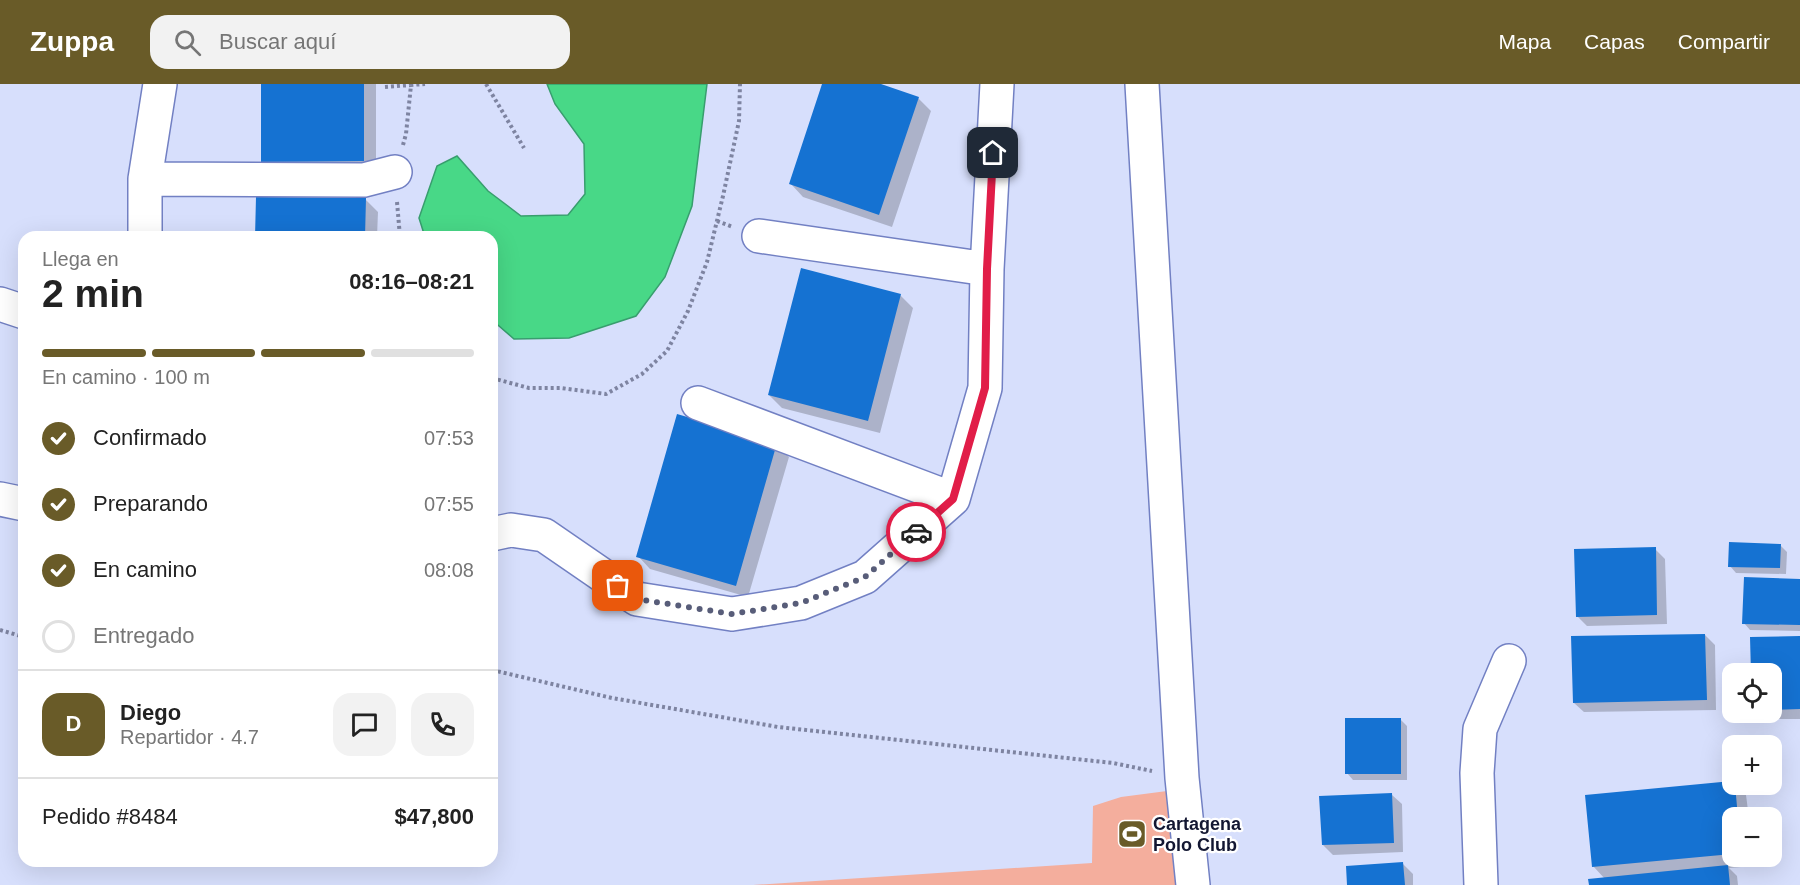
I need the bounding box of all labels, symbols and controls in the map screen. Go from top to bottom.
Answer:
search box [150,15,570,69]
text: Zuppa [30,26,114,57]
icon: search [171,26,204,59]
text: Buscar aquí [219,29,336,54]
text: Mapa [1499,30,1551,53]
text: Capas [1584,30,1645,53]
text: Compartir [1678,30,1770,53]
pin [967,127,1018,178]
icon: home [976,136,1009,169]
text: Llega en [42,248,119,270]
text: 08:16–08:21 [349,269,474,294]
text: 2 min [42,272,144,315]
text: En camino · 100 m [42,366,210,388]
icon: check [42,422,75,455]
text: Confirmado [93,425,207,450]
text: 07:53 [424,427,474,449]
icon: check [42,488,75,521]
text: Preparando [93,491,208,516]
text: 07:55 [424,493,474,515]
courier [886,502,946,562]
icon: car [900,516,933,549]
icon: check [42,554,75,587]
text: En camino [93,557,197,582]
text: 08:08 [424,559,474,581]
pin [592,560,643,611]
icon: bag [601,569,634,602]
text: Entregado [93,623,195,648]
map controls [1722,663,1782,867]
button: locate [1722,663,1782,723]
button: chat [333,693,396,756]
button: phone [411,693,474,756]
text: Diego [120,700,181,725]
text: D [66,711,81,736]
text: Repartidor · 4.7 [120,726,259,748]
button: + [1722,735,1782,795]
text: Pedido #8484 [42,804,178,829]
text: $47,800 [394,804,474,829]
button: − [1722,807,1782,867]
place label: Cartagena Polo Club [1153,814,1242,855]
sports icon: Cartagena Polo Club [1116,818,1148,850]

